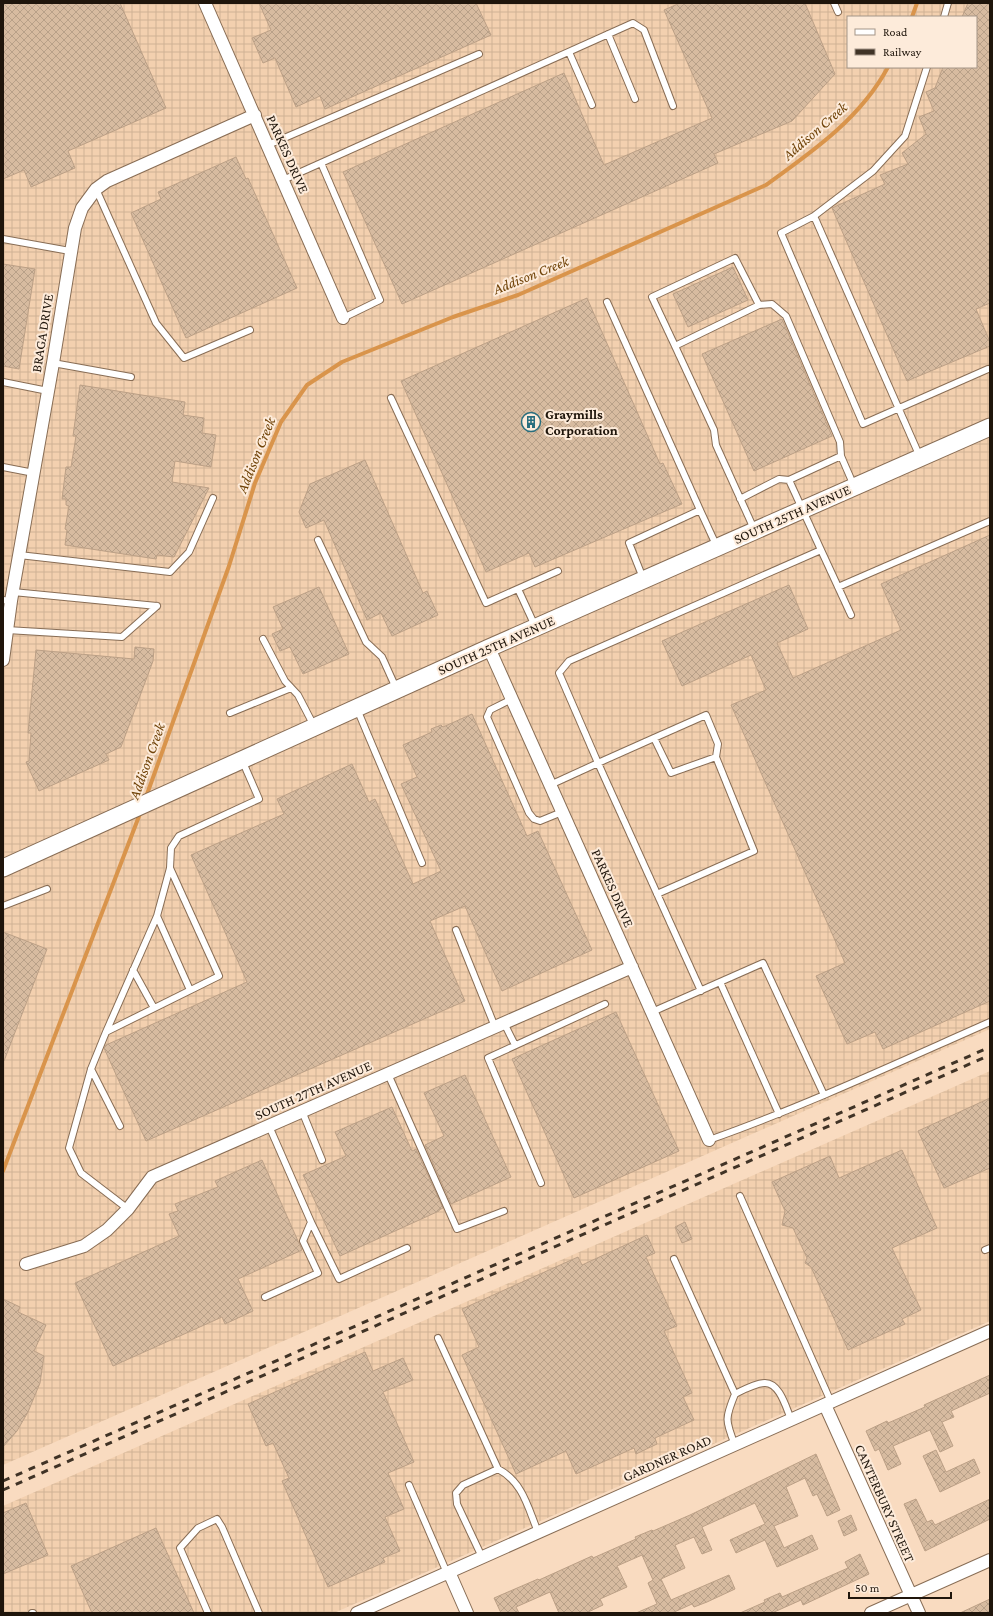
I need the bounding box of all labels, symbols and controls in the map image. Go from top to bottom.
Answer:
legend [847,16,977,68]
text: Road [883,25,908,39]
text: Railway [883,45,922,59]
water label: Addison Creek [779,98,851,164]
street label: PARKES DRIVE [264,112,313,196]
water label: Addison Creek [490,252,572,298]
street label: BRAGA DRIVE [28,292,56,373]
place label: Graymills Corporation [545,406,618,438]
building icon: Graymills Corporation [520,411,542,433]
water label: Addison Creek [233,414,279,496]
street label: SOUTH 25TH AVENUE [731,481,853,547]
street label: SOUTH 25TH AVENUE [435,612,557,678]
water label: Addison Creek [125,719,169,802]
street label: PARKES DRIVE [589,846,638,930]
street label: SOUTH 27TH AVENUE [252,1057,374,1123]
street label: GARDNER ROAD [620,1431,714,1485]
street label: CANTERBURY STREET [852,1442,918,1565]
scale bar [849,1574,951,1600]
text: 50 m [855,1581,880,1595]

